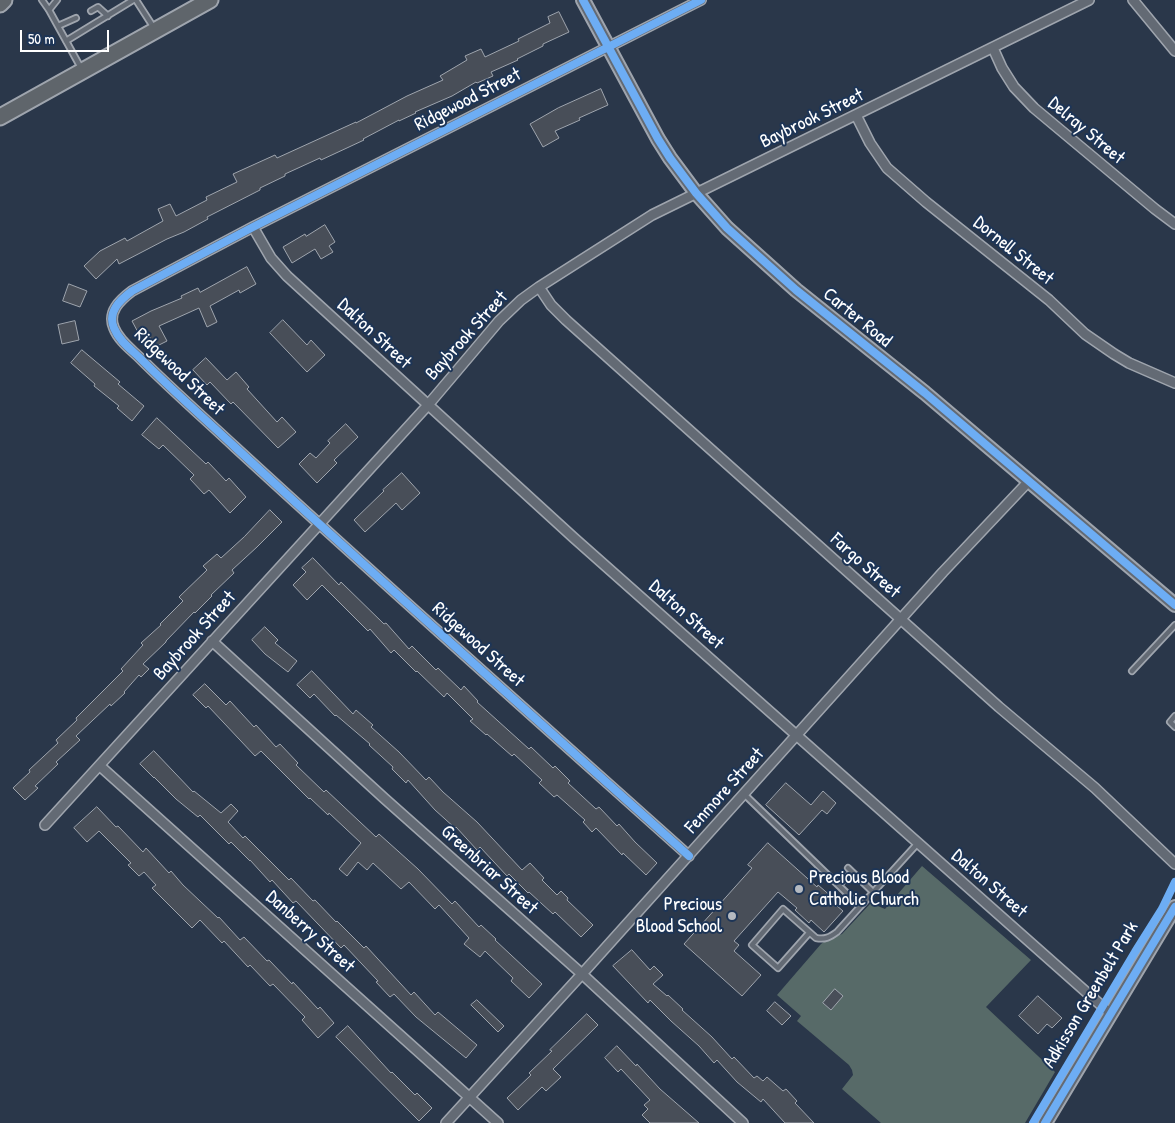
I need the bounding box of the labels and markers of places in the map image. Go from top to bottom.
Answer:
place label: Precious Blood Catholic Church [809,867,919,911]
marker: Precious Blood Catholic Church [793,883,805,895]
place label: Precious Blood School [636,894,722,938]
marker: Precious Blood School [726,910,738,922]

